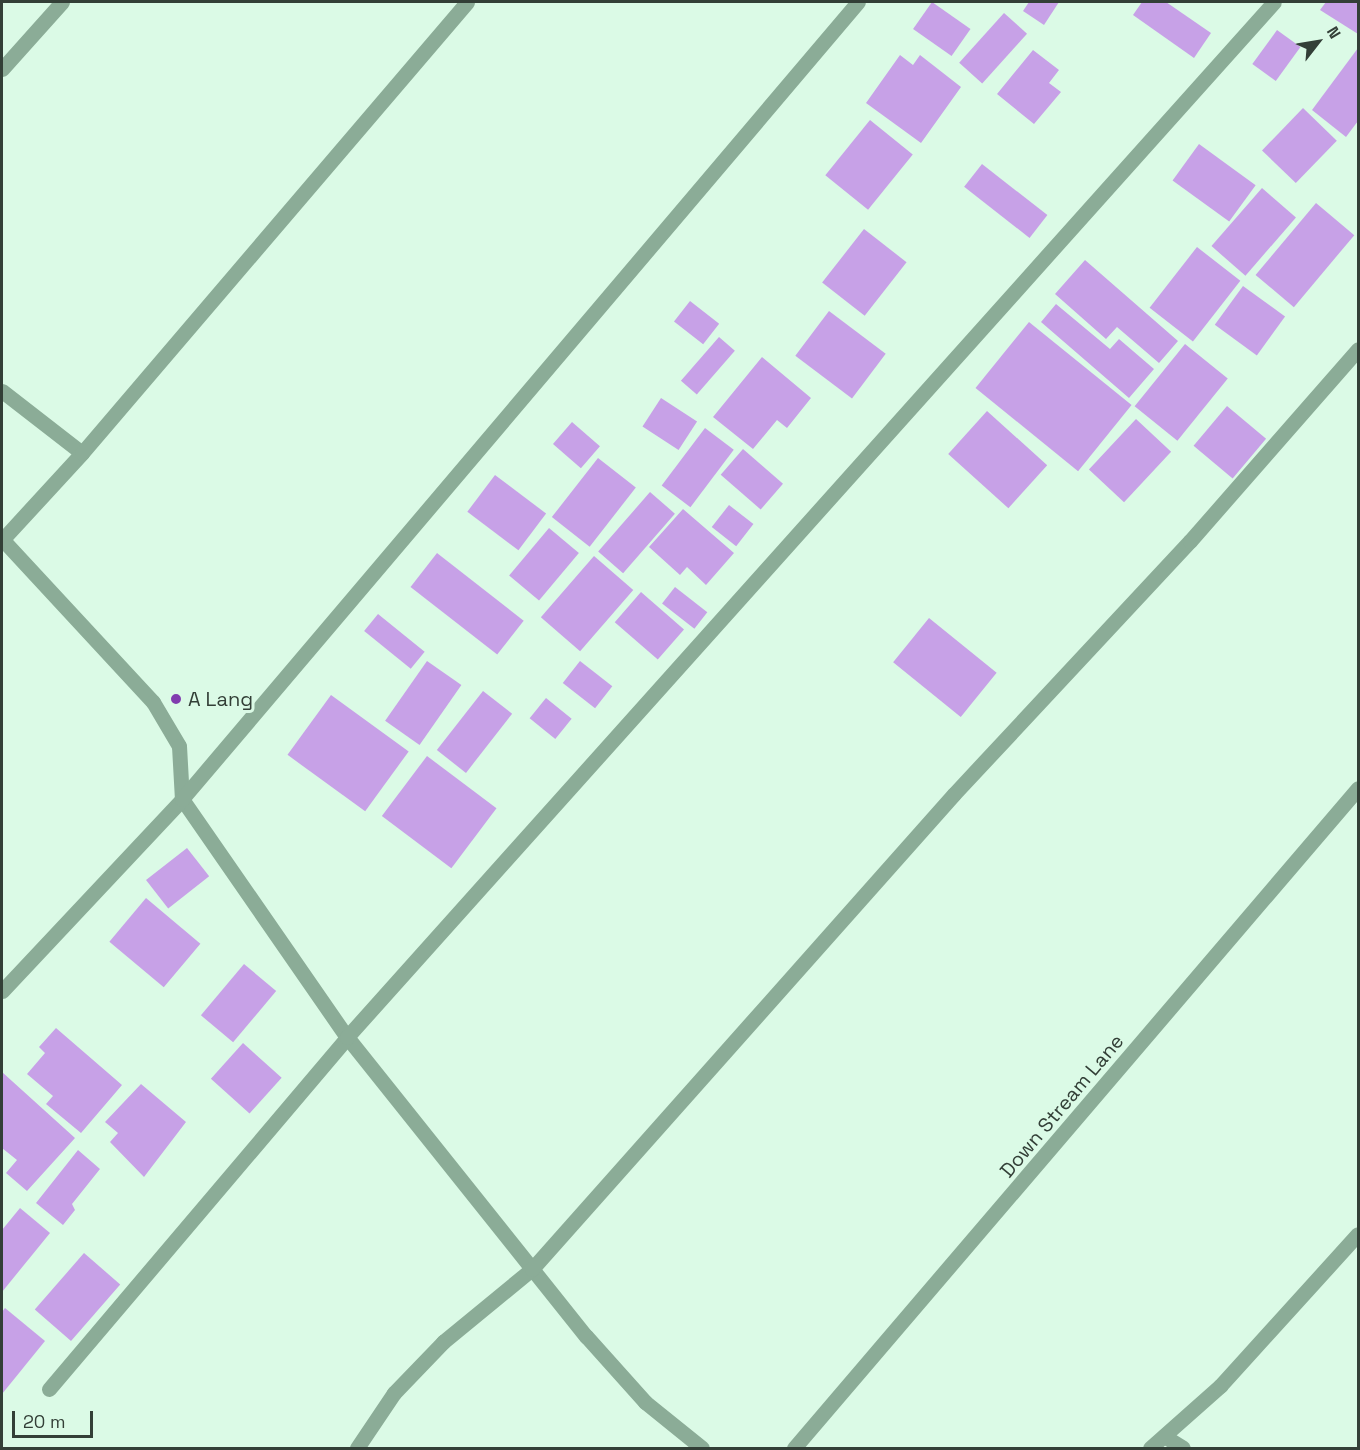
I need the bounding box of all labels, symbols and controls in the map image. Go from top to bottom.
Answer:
north arrow [1288,12,1348,72]
text: N [1322,22,1346,42]
place label: A Lang [188,687,253,711]
marker: A Lang [169,692,183,706]
street label: Down Stream Lane [995,1029,1129,1183]
scale bar [15,1399,96,1437]
text: 20 m [23,1410,66,1433]

